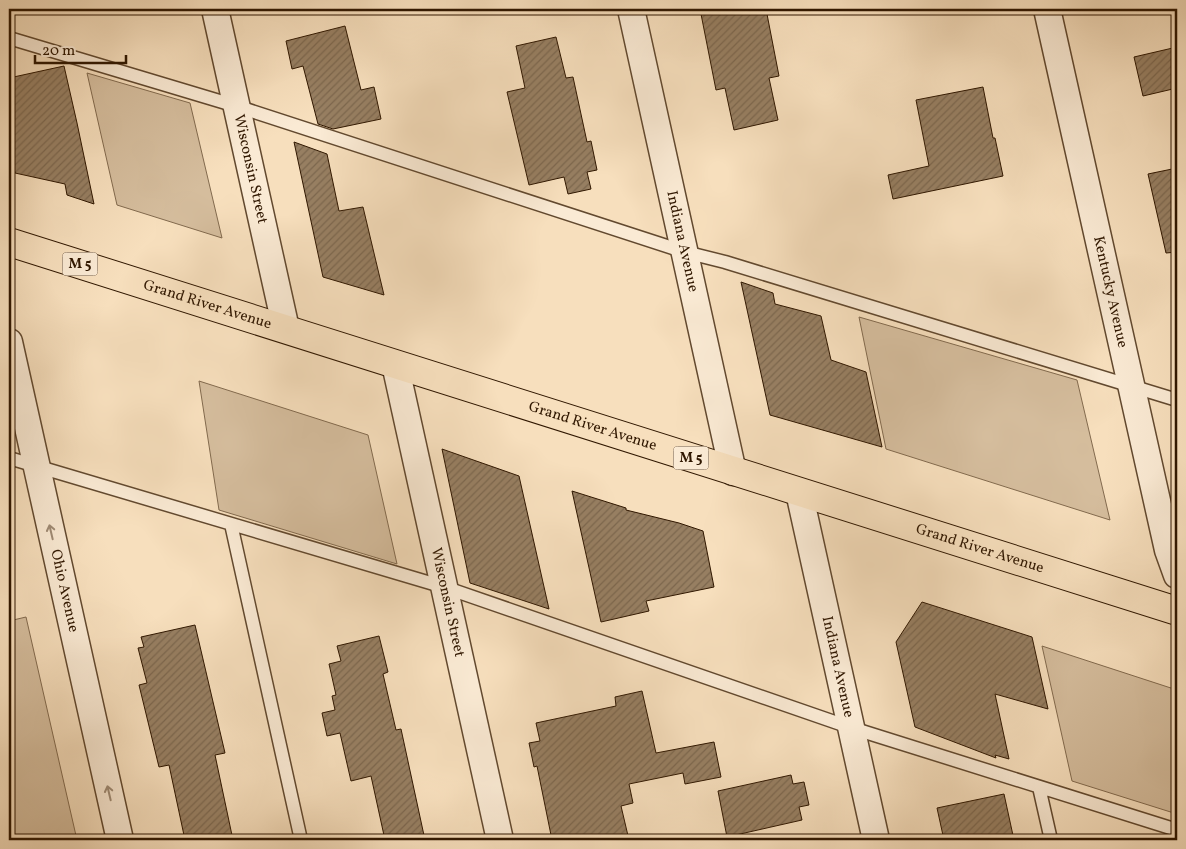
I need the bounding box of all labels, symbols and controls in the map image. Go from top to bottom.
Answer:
scale bar [35,32,126,64]
text: 20 m [42,41,75,62]
street label: Wisconsin Street [228,112,273,226]
street label: Indiana Avenue [661,189,704,294]
street label: Kentucky Avenue [1088,234,1133,350]
road number: M 5 [62,252,98,276]
street label: Grand River Avenue [141,275,274,335]
street label: Grand River Avenue [526,396,659,456]
road number: M 5 [674,446,708,469]
street label: Grand River Avenue [913,519,1046,579]
one-way arrow [46,524,55,540]
street label: Wisconsin Street [425,546,470,659]
street label: Ohio Avenue [45,547,84,634]
street label: Indiana Avenue [816,614,859,720]
one-way arrow [104,785,113,801]

